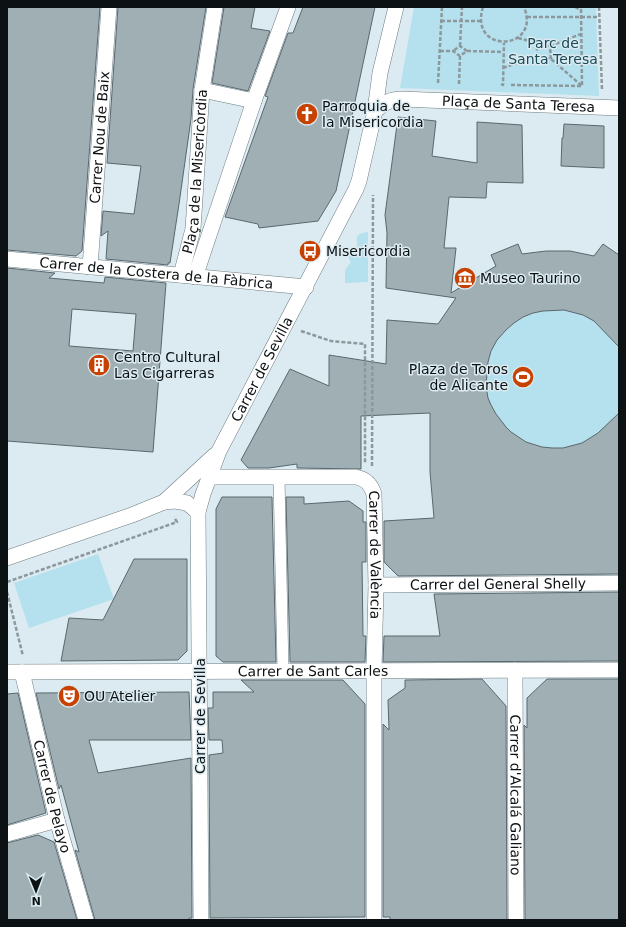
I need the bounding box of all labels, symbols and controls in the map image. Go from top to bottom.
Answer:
park label: Parc de Santa Teresa [508,35,598,67]
street label: Carrer Nou de Baix [87,70,112,204]
street label: Plaça de la Misericòrdia [179,89,210,255]
street label: Plaça de Santa Teresa [442,93,595,115]
place label: Parroquia de la Misericordia [322,98,424,130]
church icon: Parroquia de la Misericordia [294,101,320,127]
bus stop icon: Misericordia [297,238,323,264]
place label: Misericordia [326,243,411,259]
street label: Carrer de la Costera de la Fàbrica [39,254,274,292]
museum icon: Museo Taurino [452,265,478,291]
place label: Museo Taurino [480,270,581,286]
street label: Carrer de Sevilla [228,314,296,424]
place label: Centro Cultural Las Cigarreras [114,349,220,381]
building icon: Centro Cultural Las Cigarreras [86,352,112,378]
place label: Plaza de Toros de Alicante [409,361,508,393]
sports icon: Plaza de Toros de Alicante [510,364,536,390]
street label: Carrer de València [366,490,384,619]
street label: Carrer del General Shelly [410,575,586,593]
street label: Carrer de Sevilla [192,658,208,774]
street label: Carrer de Sant Carles [238,663,388,679]
theatre icon: OU Atelier [56,683,82,709]
place label: OU Atelier [84,688,156,704]
street label: Carrer d'Alcalá Galiano [507,715,524,875]
street label: Carrer de Pelayo [30,738,74,855]
north arrow [16,871,56,911]
text: N [31,894,41,907]

